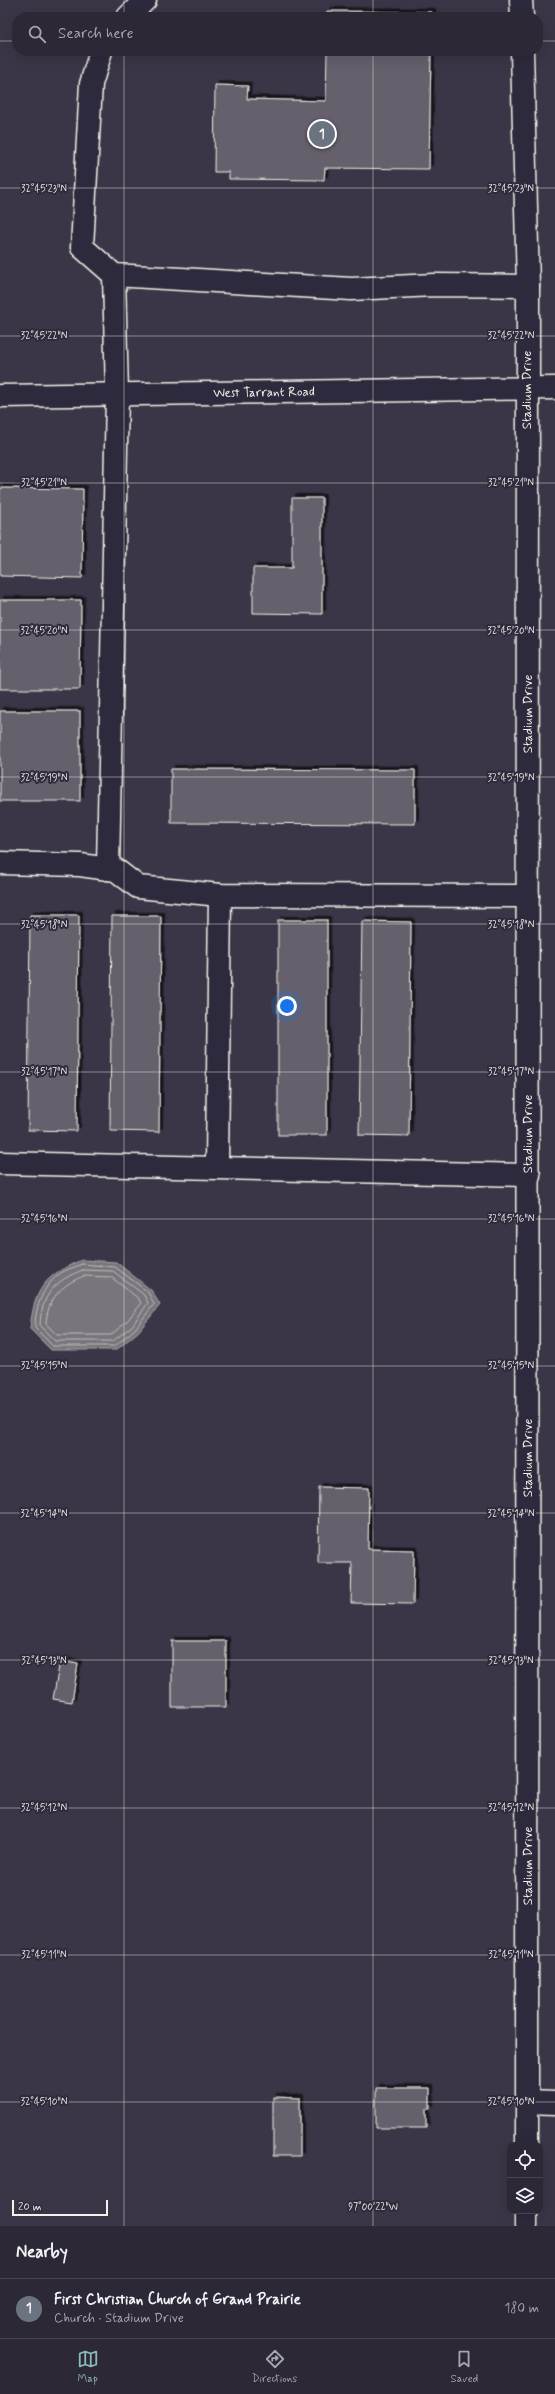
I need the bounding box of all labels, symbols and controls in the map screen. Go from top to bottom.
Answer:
search box [12,12,543,56]
icon: search [26,23,48,45]
text: Search here [58,24,134,44]
pin: 1 [309,119,335,149]
text: 32°45'23"N [21,182,67,196]
text: 32°45'23"N [488,182,534,196]
text: 32°45'22"N [21,329,68,343]
text: 32°45'22"N [488,329,535,343]
street label: Stadium Drive [519,351,536,429]
street label: West Tarrant Road [213,383,315,401]
text: 32°45'21"N [21,476,67,490]
text: 32°45'21"N [488,476,534,490]
text: 32°45'20"N [20,624,68,638]
text: 32°45'20"N [487,624,535,638]
street label: Stadium Drive [520,675,537,753]
text: 32°45'19"N [20,771,68,785]
text: 32°45'19"N [487,771,535,785]
text: 32°45'18"N [21,918,68,932]
text: 32°45'18"N [488,918,535,932]
your location [277,996,297,1016]
text: 32°45'17"N [21,1065,67,1079]
text: 32°45'17"N [488,1065,534,1079]
street label: Stadium Drive [520,1095,537,1173]
text: 32°45'16"N [21,1212,68,1226]
text: 32°45'16"N [488,1212,535,1226]
text: 32°45'15"N [21,1359,68,1373]
text: 32°45'15"N [488,1359,535,1373]
street label: Stadium Drive [520,1419,537,1497]
text: 32°45'14"N [20,1507,68,1521]
text: 32°45'14"N [487,1507,535,1521]
text: 32°45'13"N [21,1654,67,1668]
text: 32°45'13"N [488,1654,534,1668]
text: 32°45'12"N [21,1801,68,1815]
text: 32°45'12"N [488,1801,535,1815]
street label: Stadium Drive [520,1827,537,1905]
text: 32°45'11"N [21,1948,67,1962]
text: 32°45'11"N [488,1948,534,1962]
text: 32°45'10"N [21,2095,68,2109]
text: 32°45'10"N [488,2095,535,2109]
map controls [507,2142,543,2214]
button: locate [507,2142,543,2178]
button: layers [507,2178,543,2214]
scale bar [12,2198,108,2217]
text: 20 m [18,2200,41,2214]
text: 97°00'22"W [348,2200,398,2214]
text: Nearby [16,2241,68,2263]
text: First Christian Church of Grand Prairie [54,2290,301,2310]
text: 1 [26,2300,32,2317]
text: 180 m [504,2300,539,2317]
text: Church · Stadium Drive [54,2310,184,2327]
tab: Map [77,2348,99,2386]
tab: Directions [252,2348,297,2386]
tab: Saved [451,2348,478,2386]

